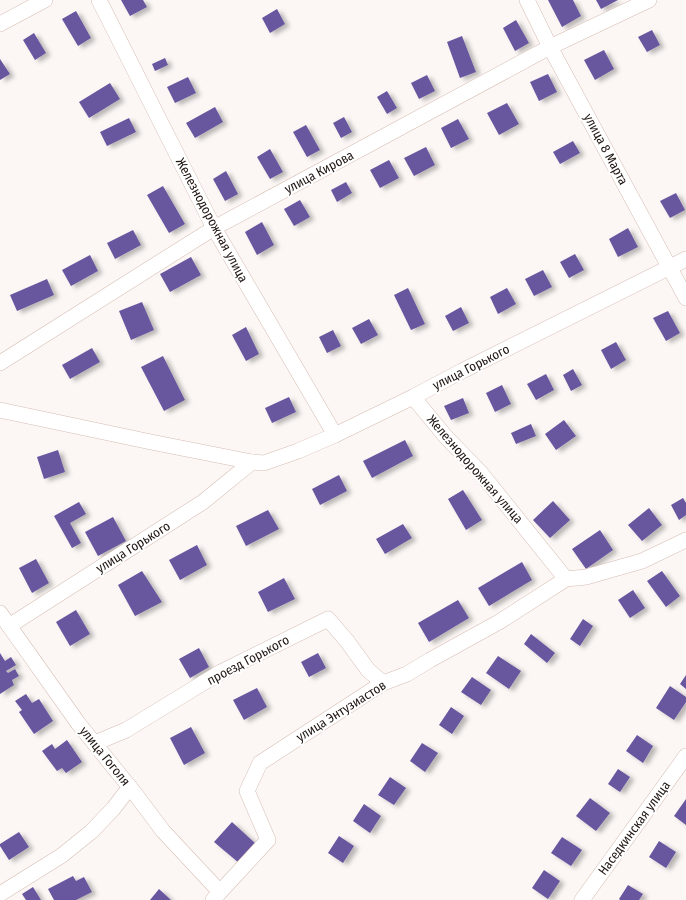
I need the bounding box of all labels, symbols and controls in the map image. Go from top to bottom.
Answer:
street label: улица 8 Марта [581,111,631,187]
street label: улица Кирова [282,148,356,196]
street label: Железнодорожная улица [173,155,251,285]
street label: улица Горького [430,341,512,393]
street label: Железнодорожная улица [424,412,526,526]
street label: улица Горького [93,518,173,576]
street label: проезд Горького [204,632,292,688]
street label: улица Энтузиастов [293,677,389,745]
street label: улица Гоголя [77,723,133,789]
street label: Наседкинская улица [595,778,673,878]

